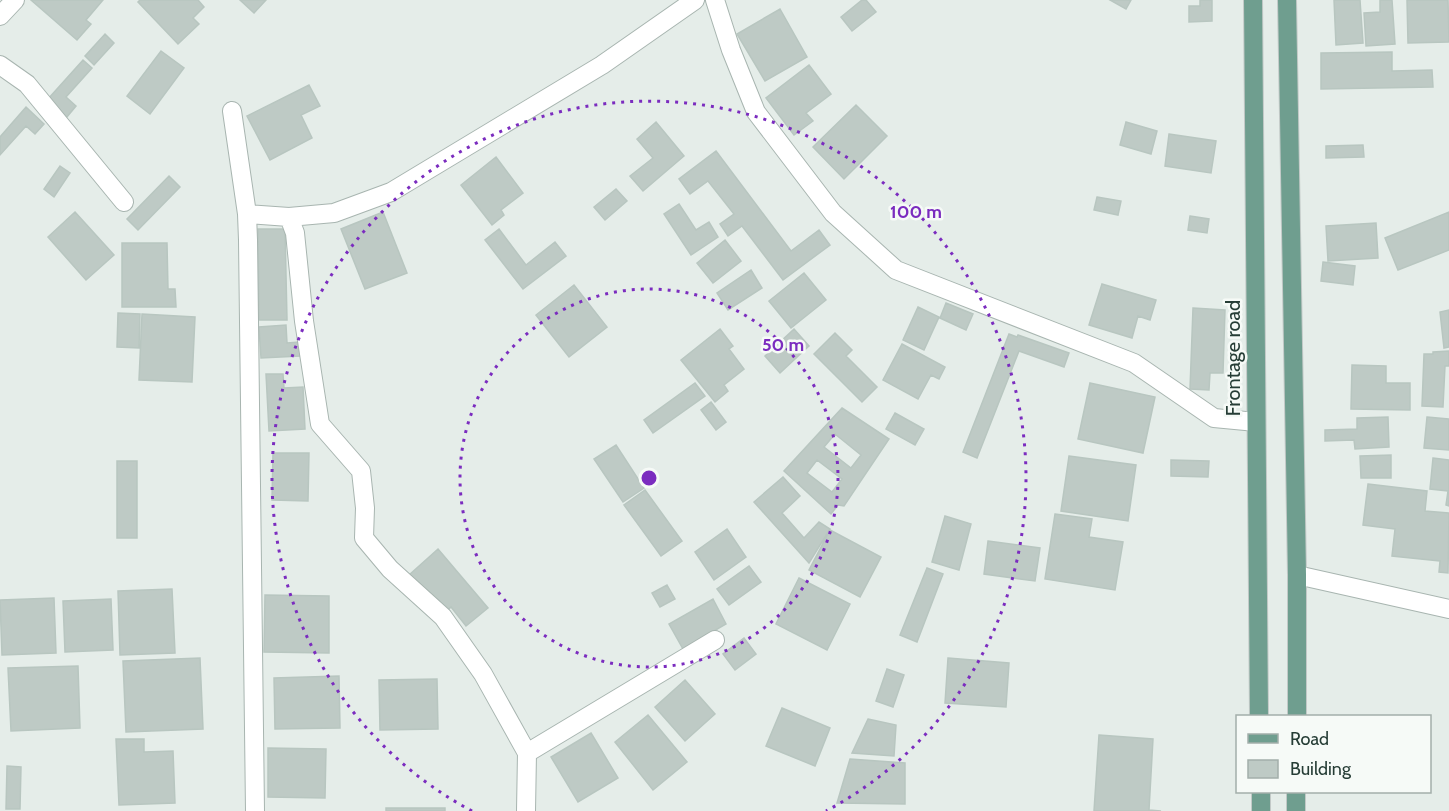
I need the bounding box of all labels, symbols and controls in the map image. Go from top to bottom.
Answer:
text: 100 m [890,201,942,223]
street label: Frontage road [1221,300,1245,416]
text: 50 m [762,334,804,356]
centre of rings [639,468,659,488]
legend [1236,715,1431,793]
text: Road [1290,728,1329,750]
text: Building [1290,758,1352,780]

